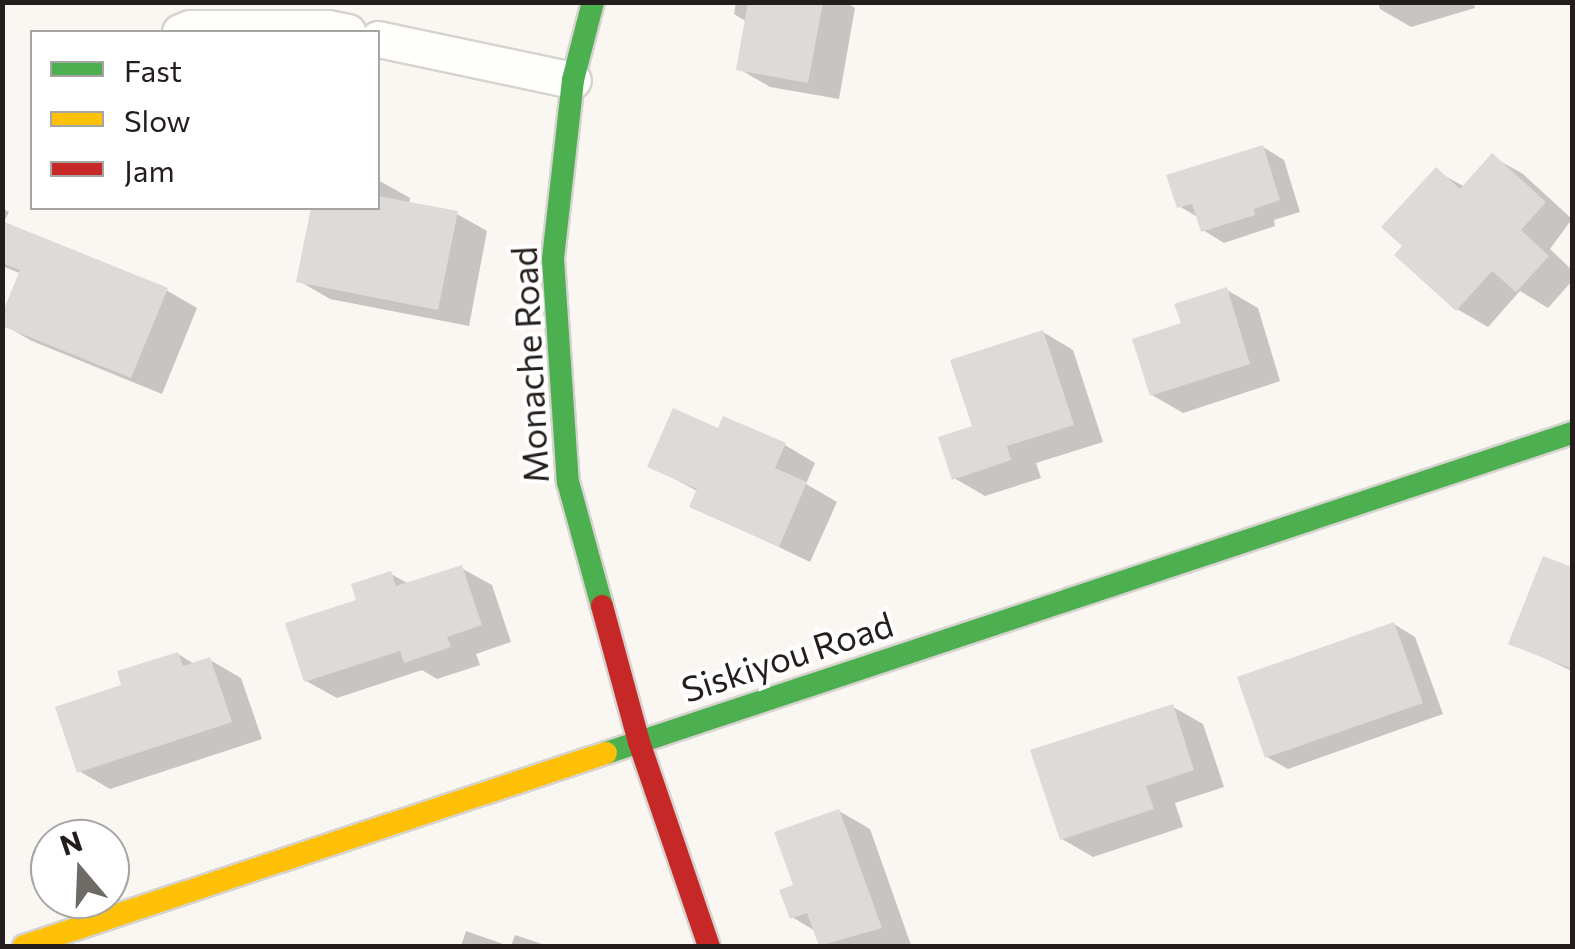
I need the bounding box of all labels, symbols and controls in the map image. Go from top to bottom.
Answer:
legend [30,30,380,210]
text: Fast [124,51,182,88]
text: Slow [124,101,191,138]
text: Jam [124,151,175,188]
street label: Monache Road [502,246,556,484]
street label: Siskiyou Road [676,602,898,710]
north arrow [30,819,130,919]
text: N [55,823,86,862]

